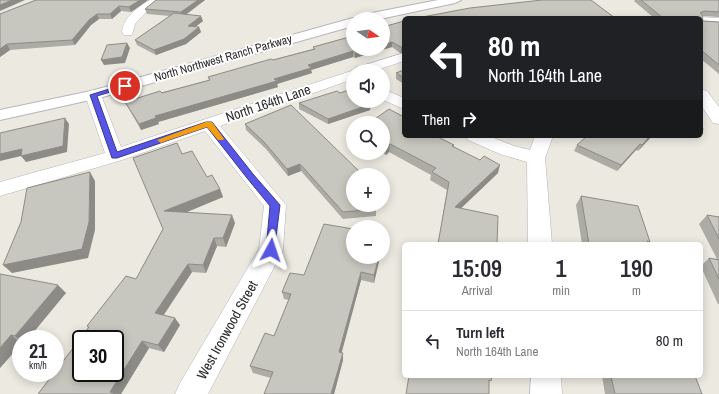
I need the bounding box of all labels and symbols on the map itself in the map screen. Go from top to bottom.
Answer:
north arrow [346,12,390,56]
street label: North Northwest Ranch Parkway [152,31,294,85]
pin [108,69,142,103]
street label: North 164th Lane [223,80,313,126]
position arrow [250,229,292,271]
street label: West Ironwood Street [192,277,262,383]
speed limit sign: 30 [72,330,124,382]

